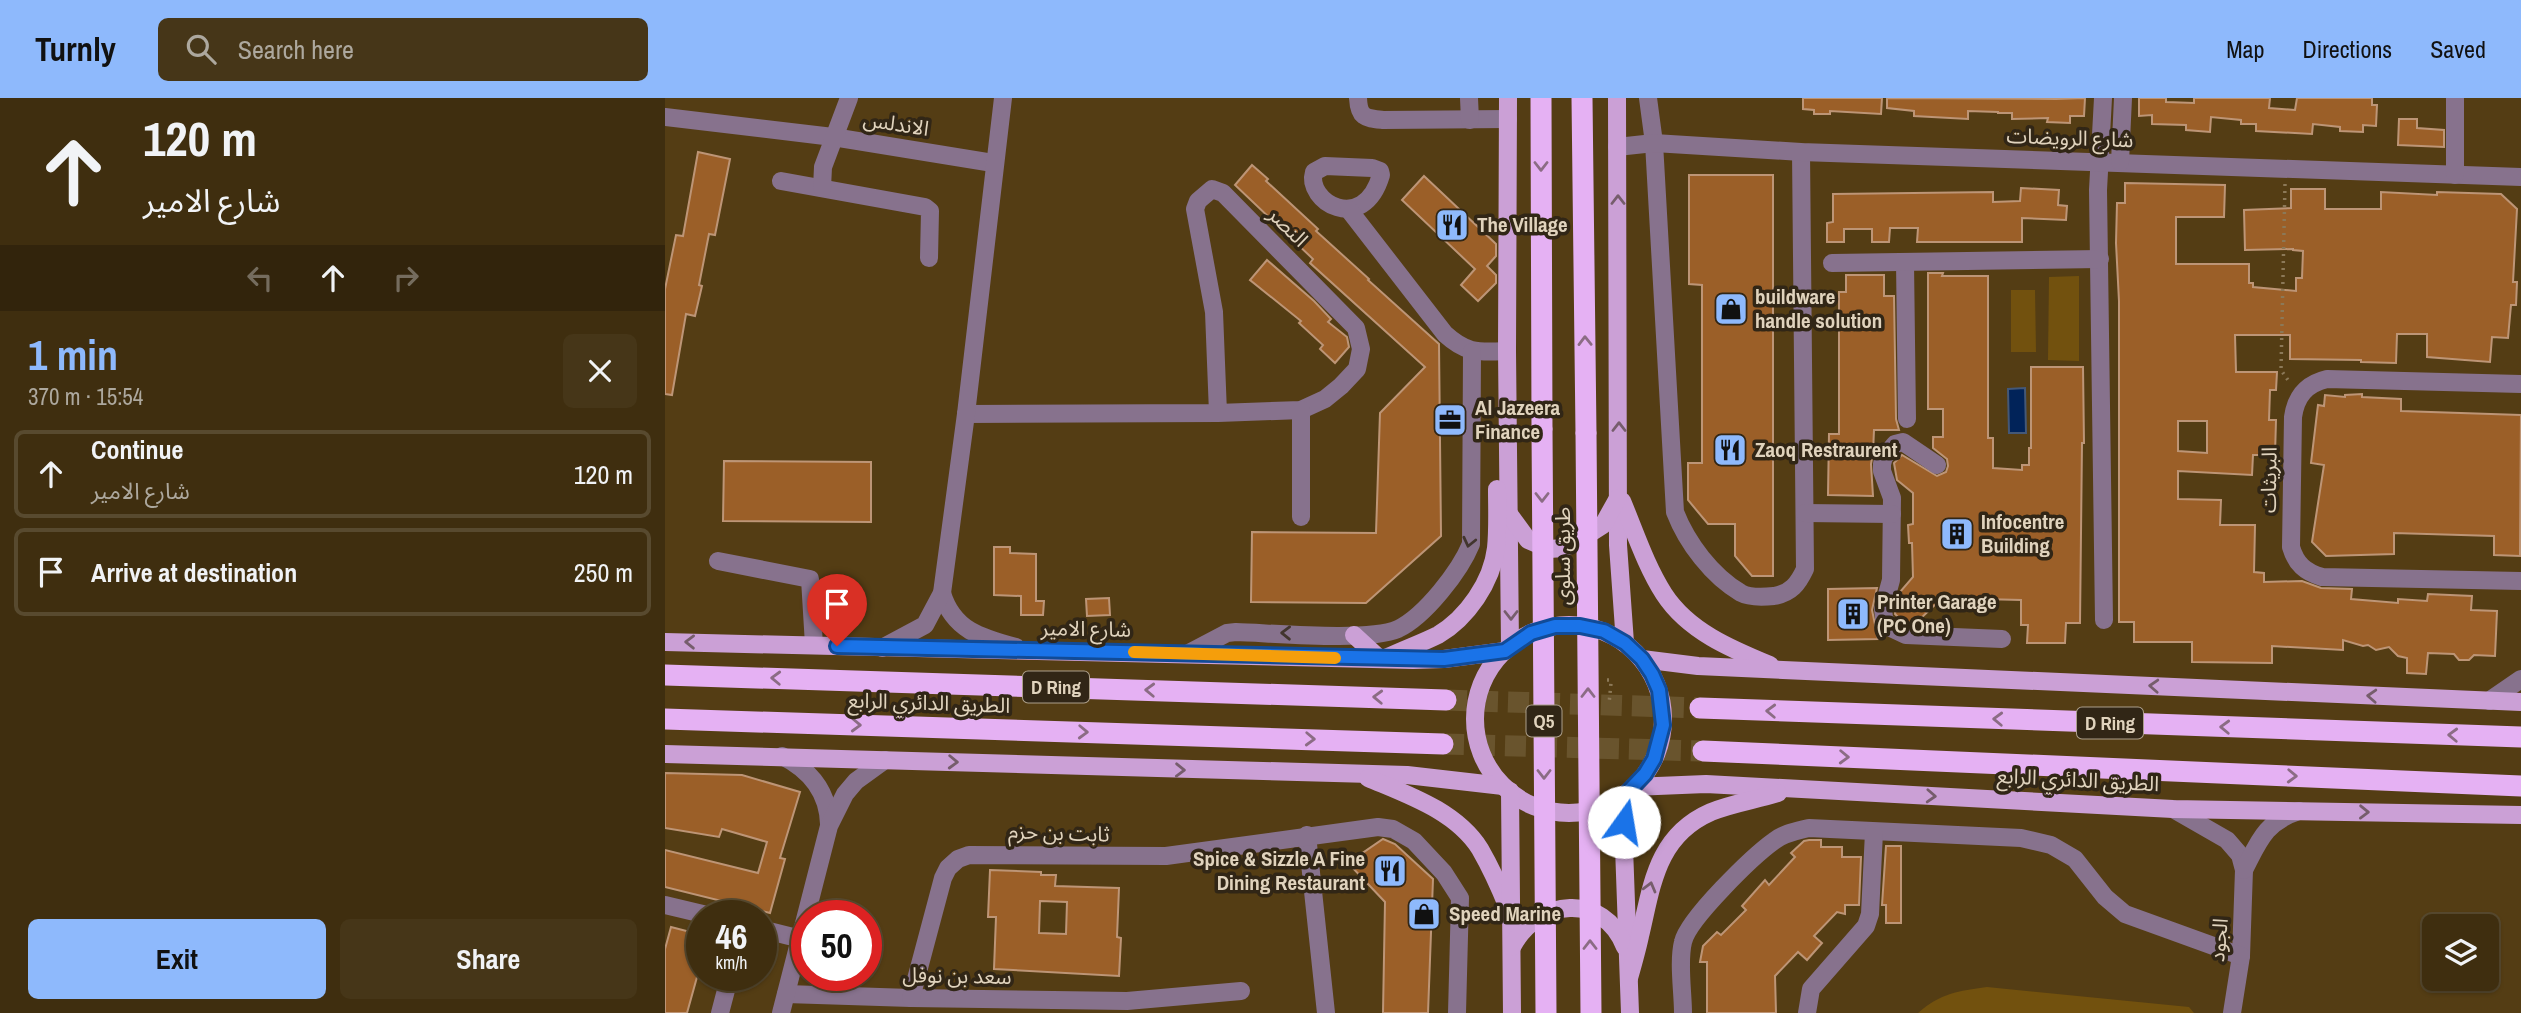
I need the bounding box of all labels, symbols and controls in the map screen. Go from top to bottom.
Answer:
search box [158,18,648,81]
text: Turnly [35,27,116,71]
icon: search [182,30,220,68]
text: Search here [238,32,354,67]
text: Map [2226,33,2264,65]
text: Directions [2302,33,2392,65]
text: Saved [2430,33,2486,65]
street label: الاندلس [861,104,931,143]
text: 120 m [143,105,257,171]
street label: شارع الرويضات [2006,121,2134,155]
icon: ahead [28,126,119,217]
one-way arrow [1533,161,1549,172]
text: شارع الامير [143,179,280,222]
one-way arrow [1610,194,1626,204]
street label: النصر [1261,199,1315,253]
restaurant icon: The Village [1433,206,1471,244]
place label: The Village [1477,210,1568,239]
icon: left [241,259,279,297]
icon: ahead [314,259,352,297]
icon: right [387,259,425,297]
place label: buildware handle solution [1755,282,1882,335]
shop icon: buildware handle solution [1712,290,1750,328]
text: 1 min [28,327,118,383]
button: close [563,334,637,408]
one-way arrow [1577,335,1593,345]
text: 370 m · 15:54 [28,381,143,412]
place label: Al Jazeera Finance [1475,393,1561,446]
office icon: Al Jazeera Finance [1431,401,1469,439]
one-way arrow [1611,421,1627,432]
restaurant icon: Zaoq Restraurent [1711,431,1749,469]
text: Continue [91,432,183,467]
place label: Zaoq Restraurent [1755,435,1898,464]
street label: البريثات [2253,447,2284,513]
icon: ahead [32,455,70,493]
text: 120 m [574,457,633,492]
text: شارع الامير [91,475,190,506]
one-way arrow [1534,493,1550,503]
street label: طريق سلوى [1548,507,1577,605]
place label: Infocentre Building [1981,507,2064,560]
building icon: Infocentre Building [1938,515,1976,553]
one-way arrow [1463,536,1478,548]
icon: arrive [32,553,70,591]
text: Arrive at destination [91,555,297,590]
text: 250 m [574,555,633,590]
pin [807,574,867,646]
icon: arrive [818,585,856,623]
place label: Printer Garage (PC One) [1877,587,1997,640]
building icon: Printer Garage (PC One) [1834,595,1872,633]
one-way arrow [1503,610,1519,621]
street label: شارع الامير [1040,613,1131,645]
one-way arrow [1280,625,1291,641]
one-way arrow [684,634,695,650]
one-way arrow [770,671,781,686]
road number: D Ring [1023,672,1089,702]
one-way arrow [2148,679,2159,694]
one-way arrow [1145,683,1156,698]
street label: الطريق الدائري الرابع [847,685,1011,722]
one-way arrow [1580,687,1596,698]
one-way arrow [2367,689,2378,704]
one-way arrow [1372,690,1383,705]
one-way arrow [1765,703,1776,718]
road number: Q5 [1527,706,1561,736]
road number: D Ring [2077,708,2143,738]
one-way arrow [1992,711,2003,726]
one-way arrow [850,718,861,733]
one-way arrow [2220,719,2231,734]
one-way arrow [1078,725,1089,740]
one-way arrow [2447,727,2458,742]
one-way arrow [1305,732,1316,747]
one-way arrow [1839,749,1850,764]
one-way arrow [948,755,959,770]
street label: الطريق الدائري الرابع [1996,761,2160,800]
one-way arrow [1176,762,1186,778]
one-way arrow [2286,768,2297,783]
one-way arrow [1536,769,1552,780]
position arrow [1587,785,1661,859]
one-way arrow [1926,789,1937,804]
one-way arrow [2359,804,2370,820]
street label: ثابت بن حزم [1008,816,1110,851]
place label: Spice & Sizzle A Fine Dining Restaurant [1193,844,1365,897]
restaurant icon: Spice & Sizzle A Fine Dining Restaurant [1371,852,1409,890]
one-way arrow [1642,882,1657,894]
shop icon: Speed Marine [1405,895,1443,933]
place label: Speed Marine [1449,899,1561,928]
speed limit sign: 50 [791,900,882,991]
text: 46 [716,913,747,960]
map controls [2422,914,2499,991]
button: layers [2422,914,2499,991]
street label: الجود [2202,917,2235,963]
button: Exit [28,919,326,999]
button: Share [340,919,637,999]
one-way arrow [1582,939,1598,950]
text: km/h [716,950,748,975]
street label: سعد بن نوفل [902,960,1012,991]

